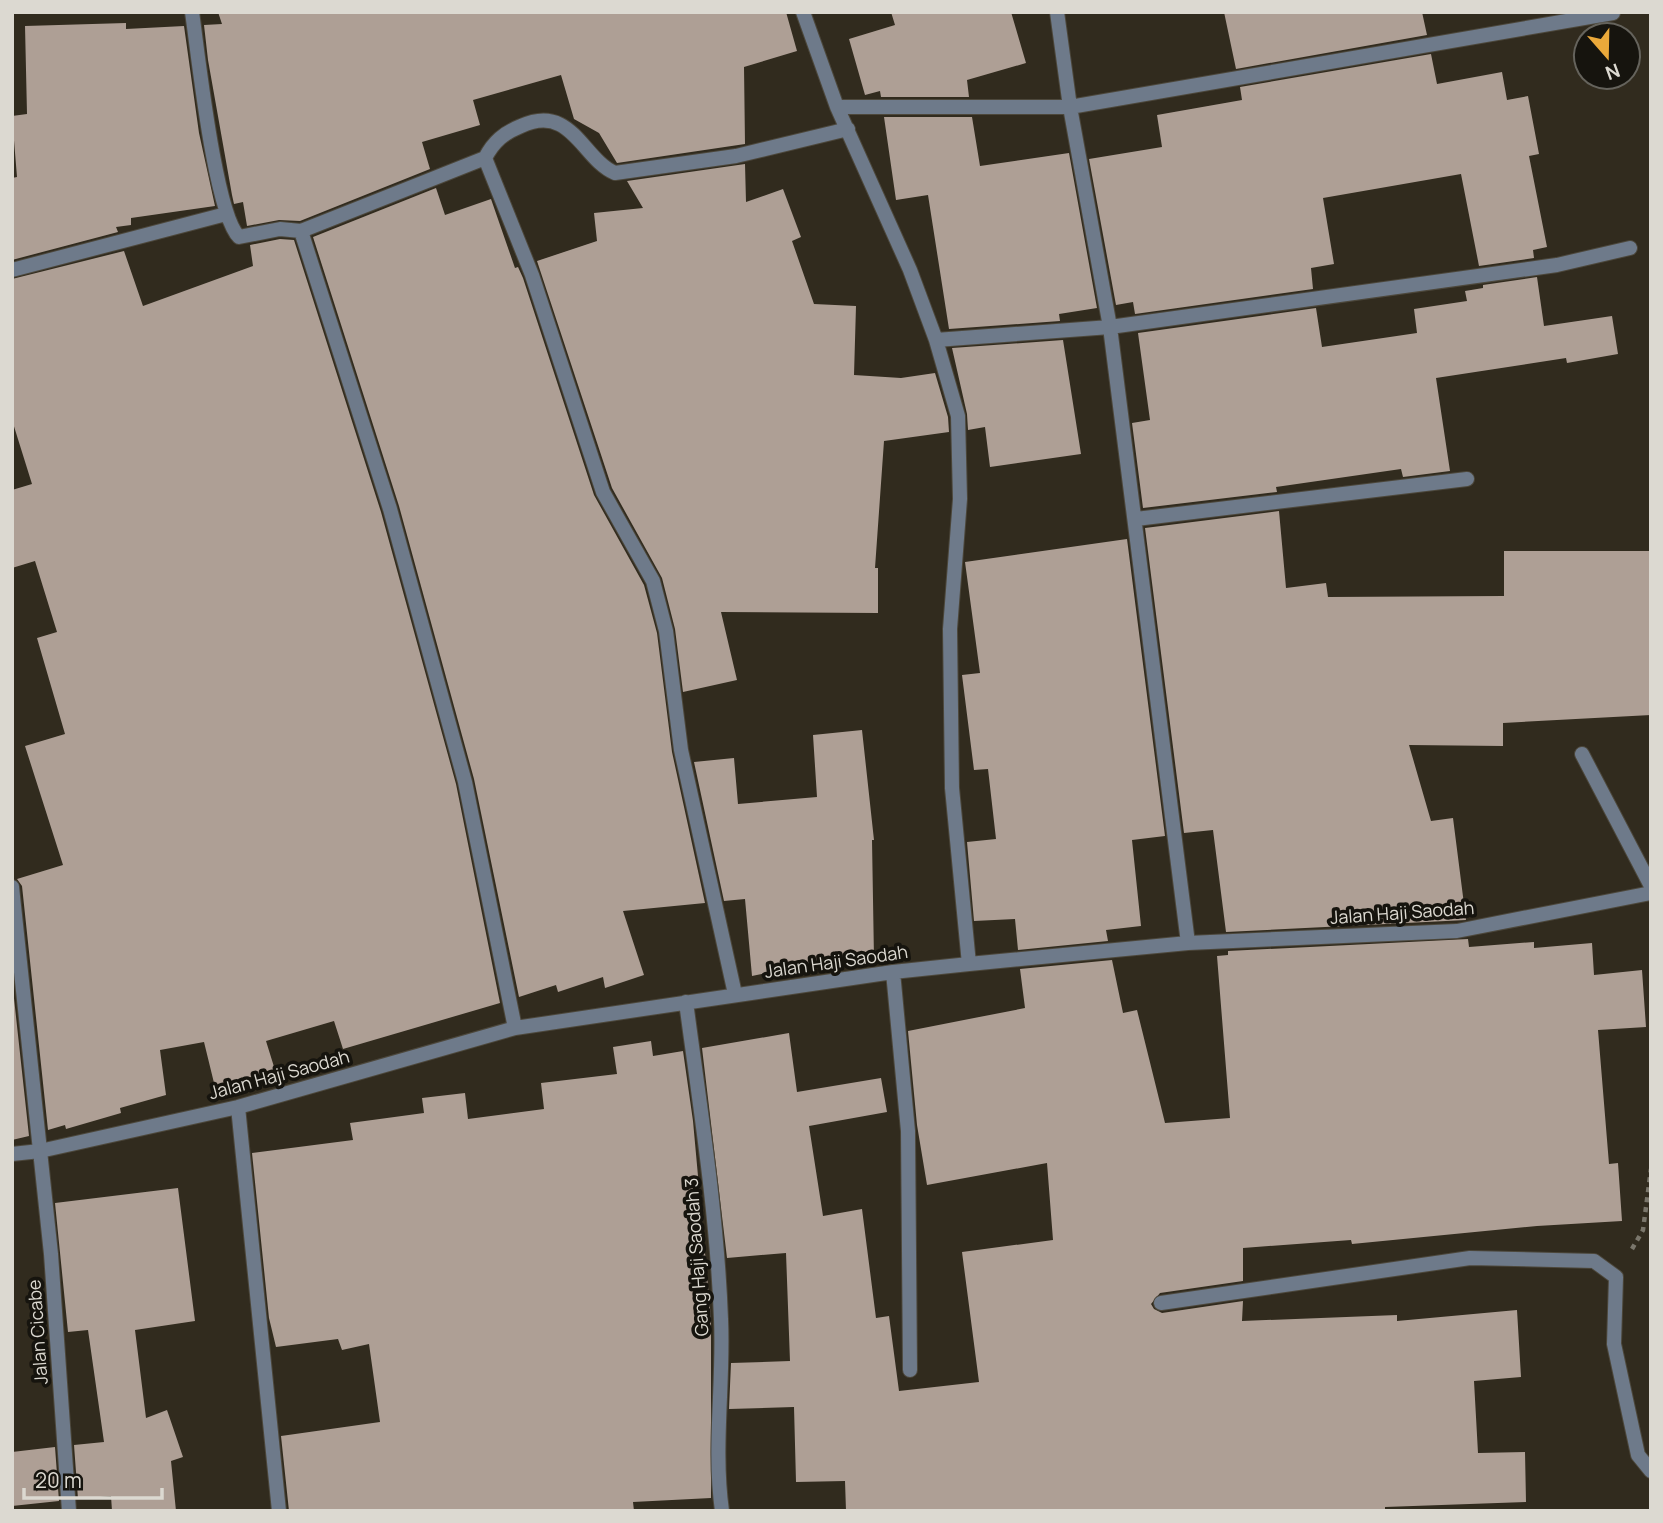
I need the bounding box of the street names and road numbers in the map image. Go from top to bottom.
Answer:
street label: Jalan Haji Saodah [1329,895,1475,929]
street label: Jalan Haji Saodah [763,939,909,983]
street label: Jalan Haji Saodah [206,1044,352,1104]
street label: Gang Haji Saodah 3 [678,1177,714,1337]
street label: Jalan Cicabe [21,1279,53,1385]

